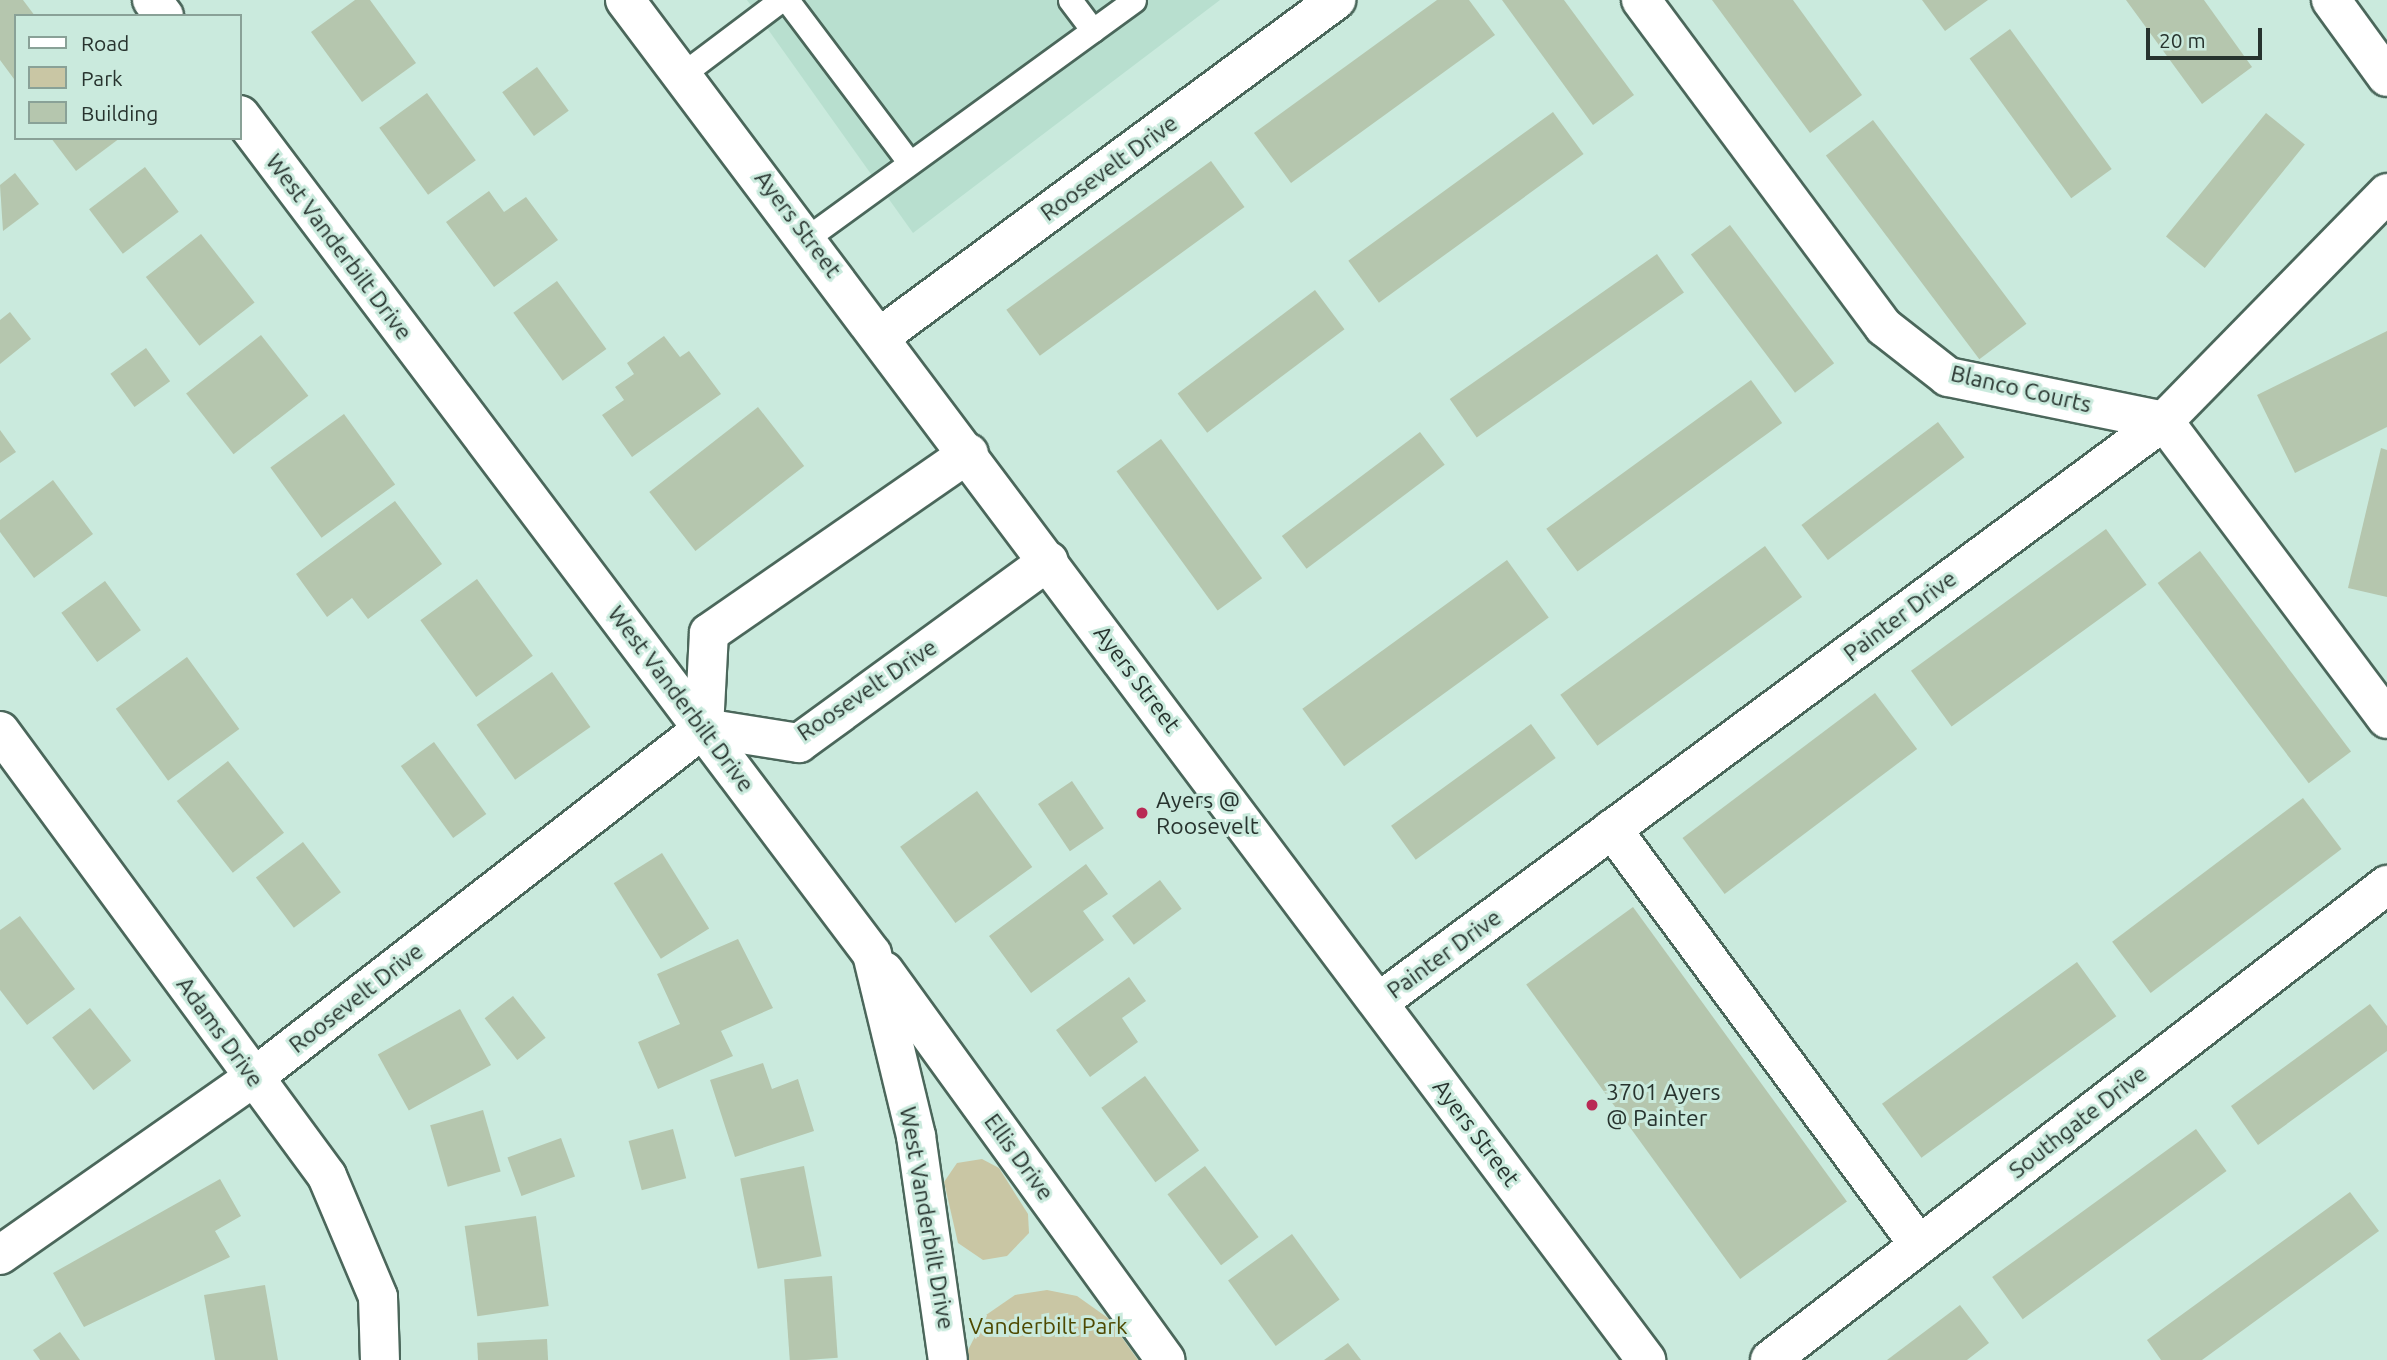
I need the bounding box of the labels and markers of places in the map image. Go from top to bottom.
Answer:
place label: Ayers @ Roosevelt [1156,786,1259,840]
marker: Ayers @ Roosevelt [1134,805,1150,821]
place label: 3701 Ayers @ Painter [1606,1078,1720,1132]
marker: 3701 Ayers @ Painter [1584,1097,1600,1113]

